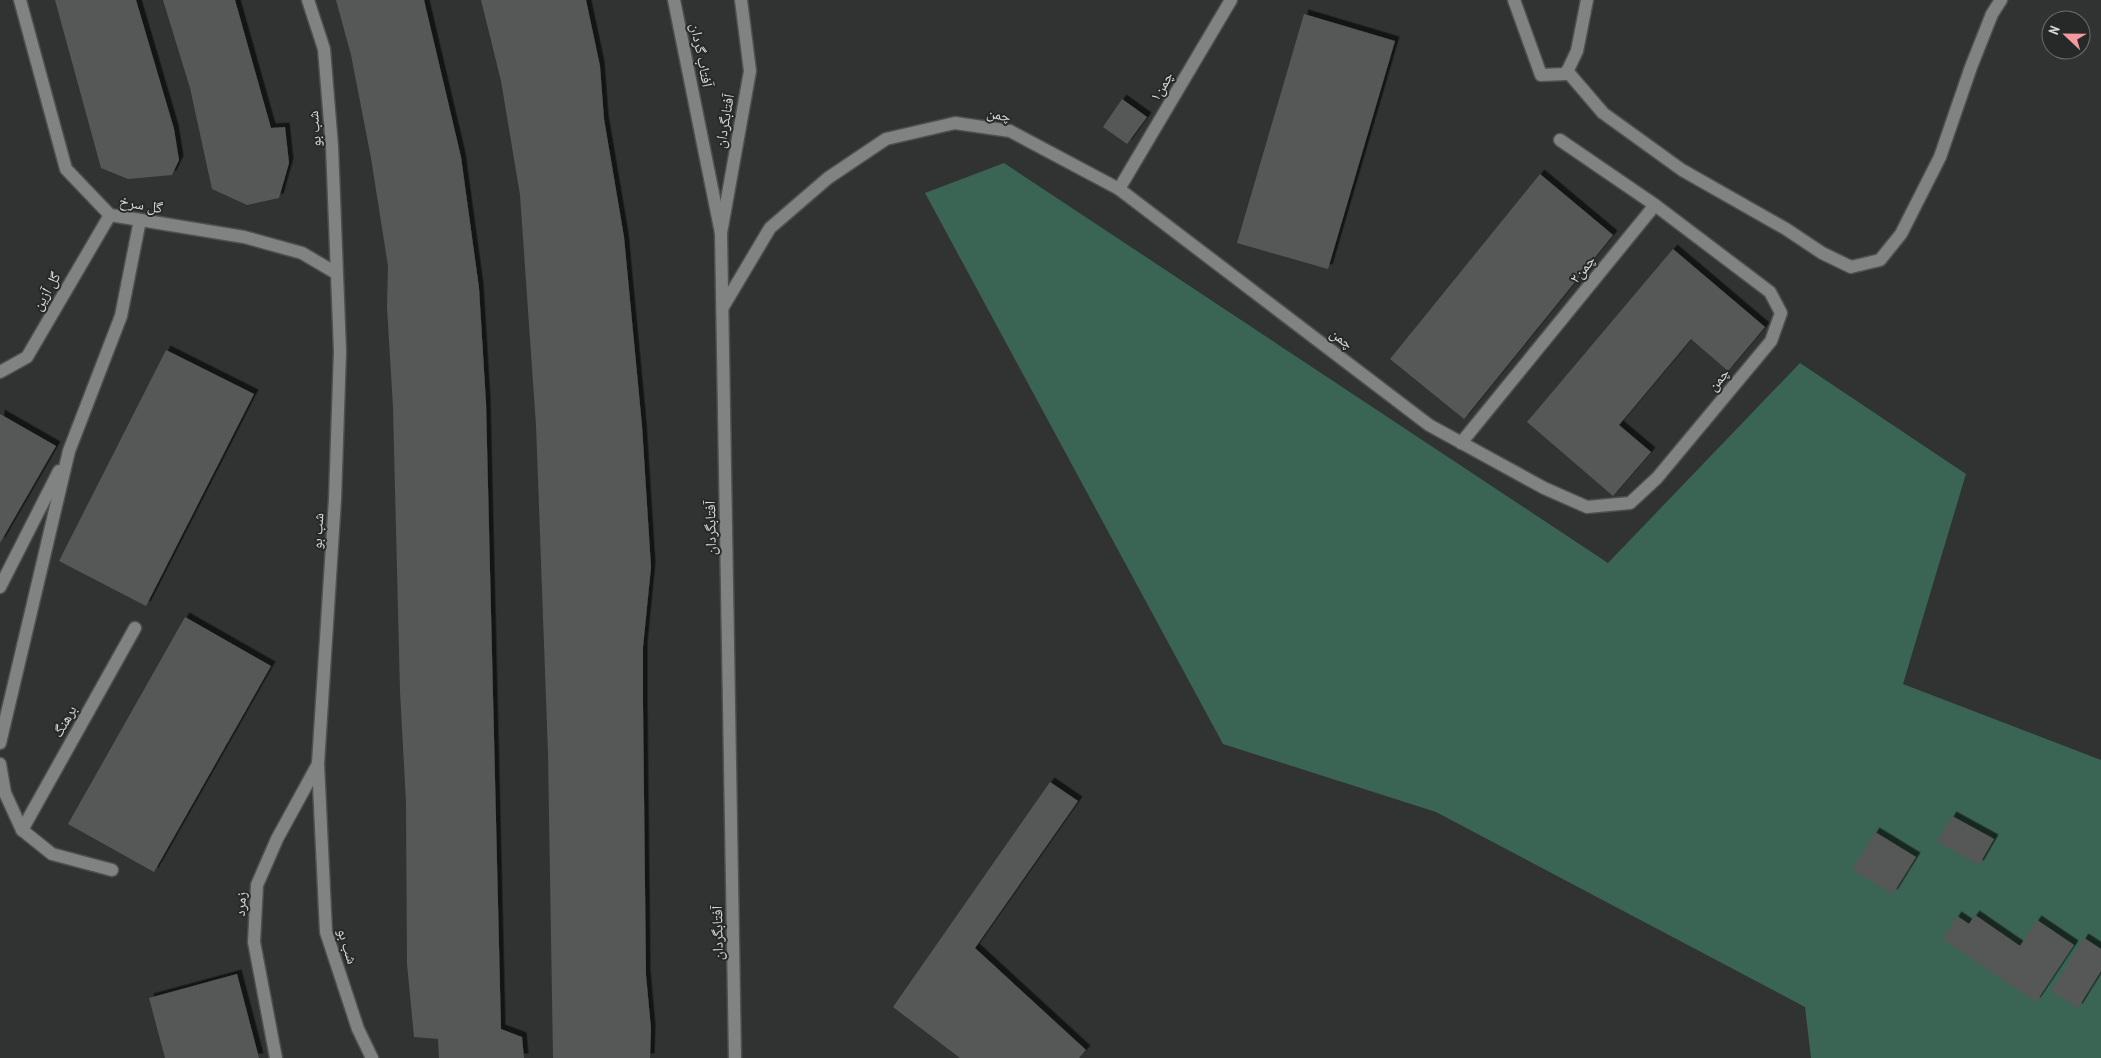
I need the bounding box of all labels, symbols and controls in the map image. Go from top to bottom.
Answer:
north arrow [2041,10,2091,60]
street label: آفتاب گردان [686,21,718,90]
text: N [2044,23,2064,37]
street label: چمن۱ [1145,67,1178,105]
street label: آفتابگردان [710,91,739,150]
street label: چمن [985,102,1013,127]
street label: شب بو [303,110,325,148]
street label: گل سرخ [118,191,165,218]
street label: چمن۲ [1565,251,1600,288]
street label: گل آزین [27,268,66,314]
street label: چمن [1326,323,1358,354]
street label: چمن [1703,363,1734,395]
street label: آفتابگردان [700,499,721,556]
street label: شب بو [307,512,327,550]
street label: برهنگ [47,702,81,740]
street label: زمرد [230,891,250,917]
street label: آفتابگردان [707,904,728,961]
street label: شب بو [334,926,362,966]

